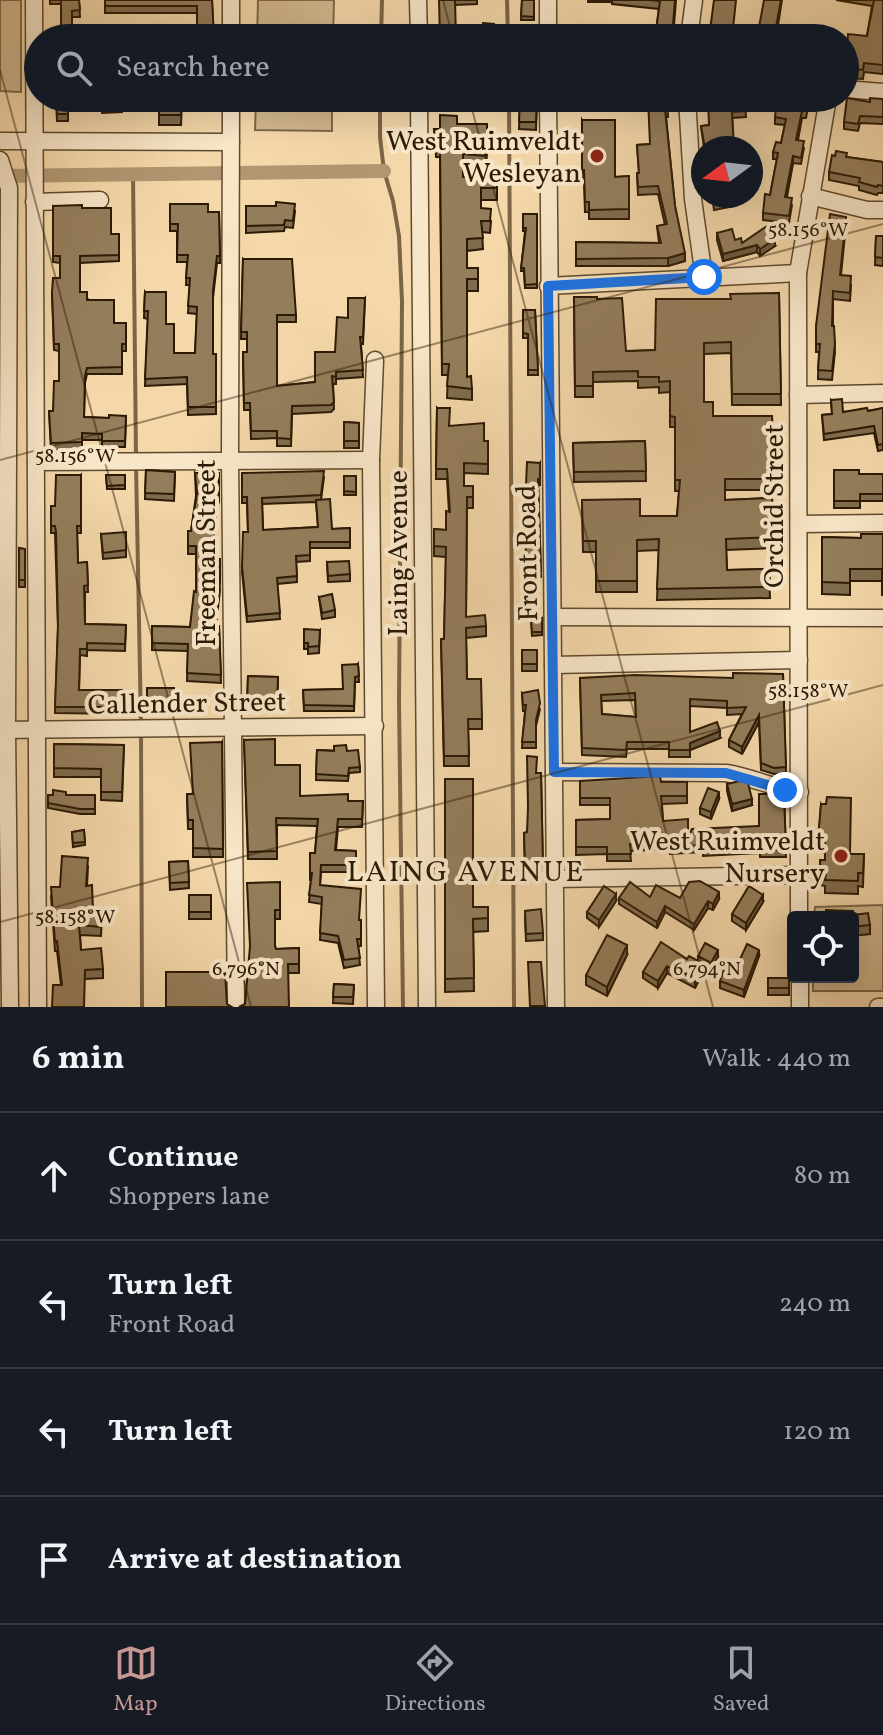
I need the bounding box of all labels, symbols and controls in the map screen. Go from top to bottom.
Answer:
search box [24,24,859,112]
icon: search [52,46,96,90]
text: Search here [116,47,270,89]
place label: West Ruimveldt Wesleyan [386,123,581,194]
north arrow [691,136,763,208]
marker: West Ruimveldt Wesleyan [588,147,606,165]
text: 58.156°W [768,217,848,245]
route start [686,259,722,295]
street label: Orchid Street [756,424,795,588]
text: 58.156°W [35,443,115,471]
street label: Freeman Street [188,459,227,647]
street label: Laing Avenue [380,470,419,636]
street label: Front Road [508,484,549,622]
text: 58.158°W [768,678,848,706]
street label: Callender Street [87,683,287,726]
route end [767,772,803,808]
place label: West Ruimveldt Nursery [630,823,825,894]
marker: West Ruimveldt Nursery [832,847,850,865]
district label: LAING AVENUE [347,852,585,894]
text: 58.158°W [35,904,115,932]
map controls [787,911,859,983]
button: locate [787,911,859,983]
text: 6.796°N [212,956,280,984]
text: 6.794°N [673,956,741,984]
text: 6 min [32,1036,125,1083]
text: Walk · 440 m [702,1041,851,1077]
text: Continue [108,1137,239,1179]
icon: ahead [32,1154,76,1198]
text: 80 m [794,1158,851,1194]
text: Shoppers lane [108,1179,270,1215]
text: Turn left [108,1265,232,1307]
icon: left [32,1282,76,1326]
text: 240 m [779,1286,851,1322]
text: Front Road [108,1307,235,1343]
icon: left [32,1410,76,1454]
text: Turn left [108,1411,232,1453]
text: 120 m [783,1414,851,1450]
icon: arrive [32,1538,76,1582]
text: Arrive at destination [108,1539,402,1581]
tab: Map [114,1641,158,1720]
tab: Directions [385,1641,486,1720]
tab: Saved [713,1641,769,1720]

